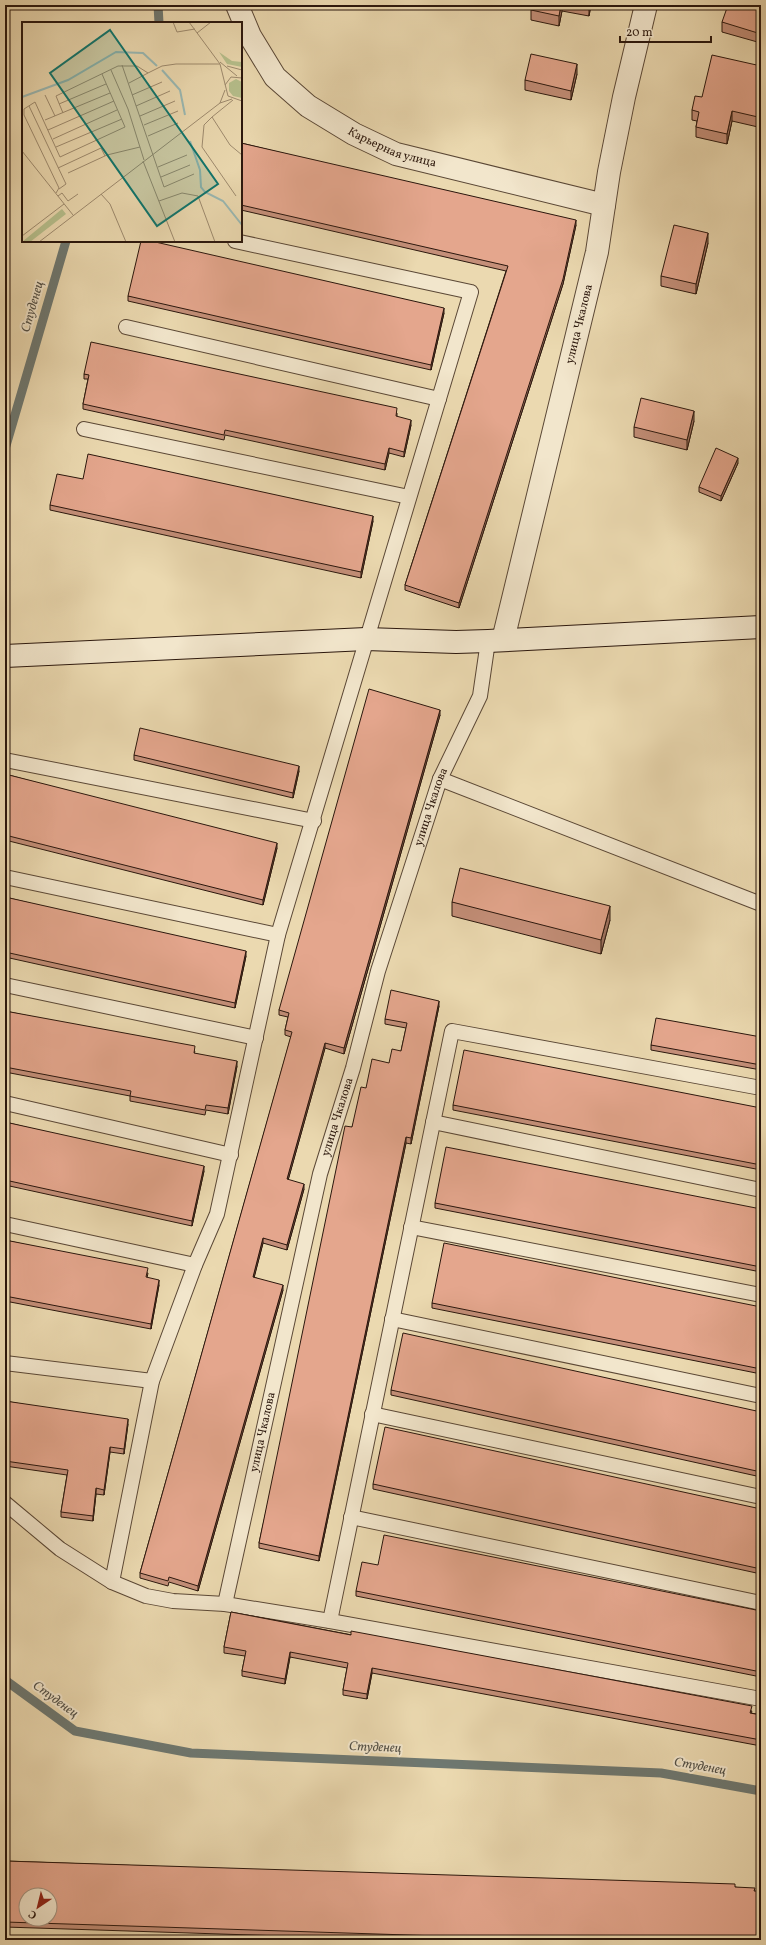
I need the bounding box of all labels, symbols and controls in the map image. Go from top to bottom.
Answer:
scale bar [620,18,711,44]
inset map [22,22,242,242]
text: 20 m [626,25,653,41]
street label: Карьерная улица [344,124,438,172]
water label: Студенец [17,279,49,335]
street label: улица Чкалова [562,283,597,366]
street label: улица Чкалова [411,765,452,848]
street label: улица Чкалова [318,1076,358,1158]
street label: улица Чкалова [246,1391,280,1474]
water label: Студенец [28,1677,82,1723]
water label: Студенец [348,1738,402,1758]
water label: Студенец [673,1754,728,1780]
north arrow [18,1887,58,1927]
text: С [26,1906,40,1922]

